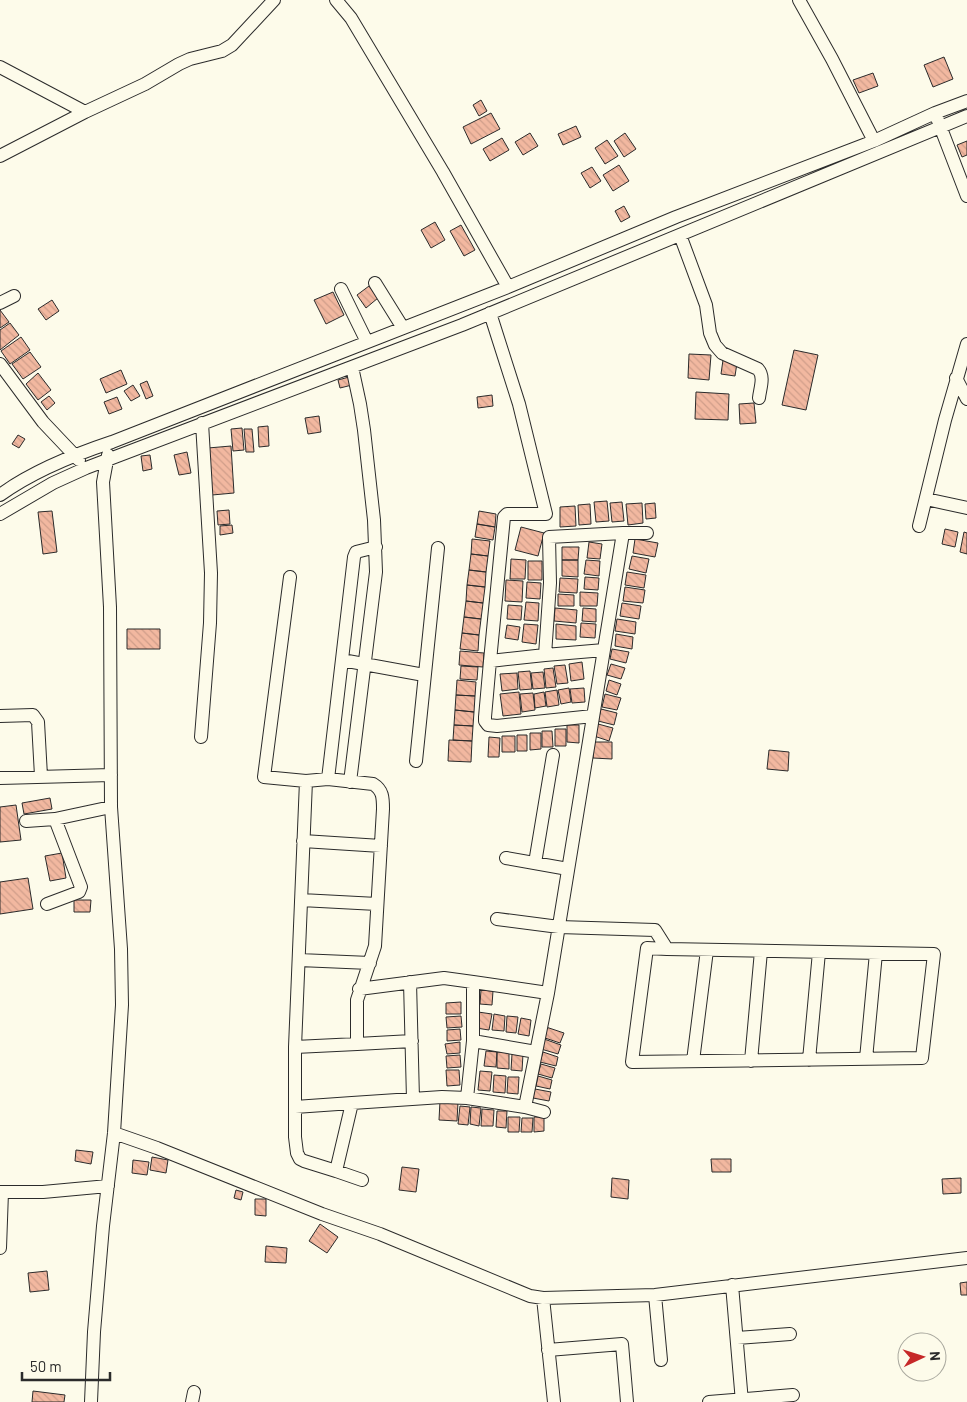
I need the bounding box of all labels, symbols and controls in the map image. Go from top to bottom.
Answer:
north arrow [897,1332,947,1382]
scale bar [22,1350,110,1382]
text: N [927,1351,944,1361]
text: 50 m [30,1357,62,1375]

